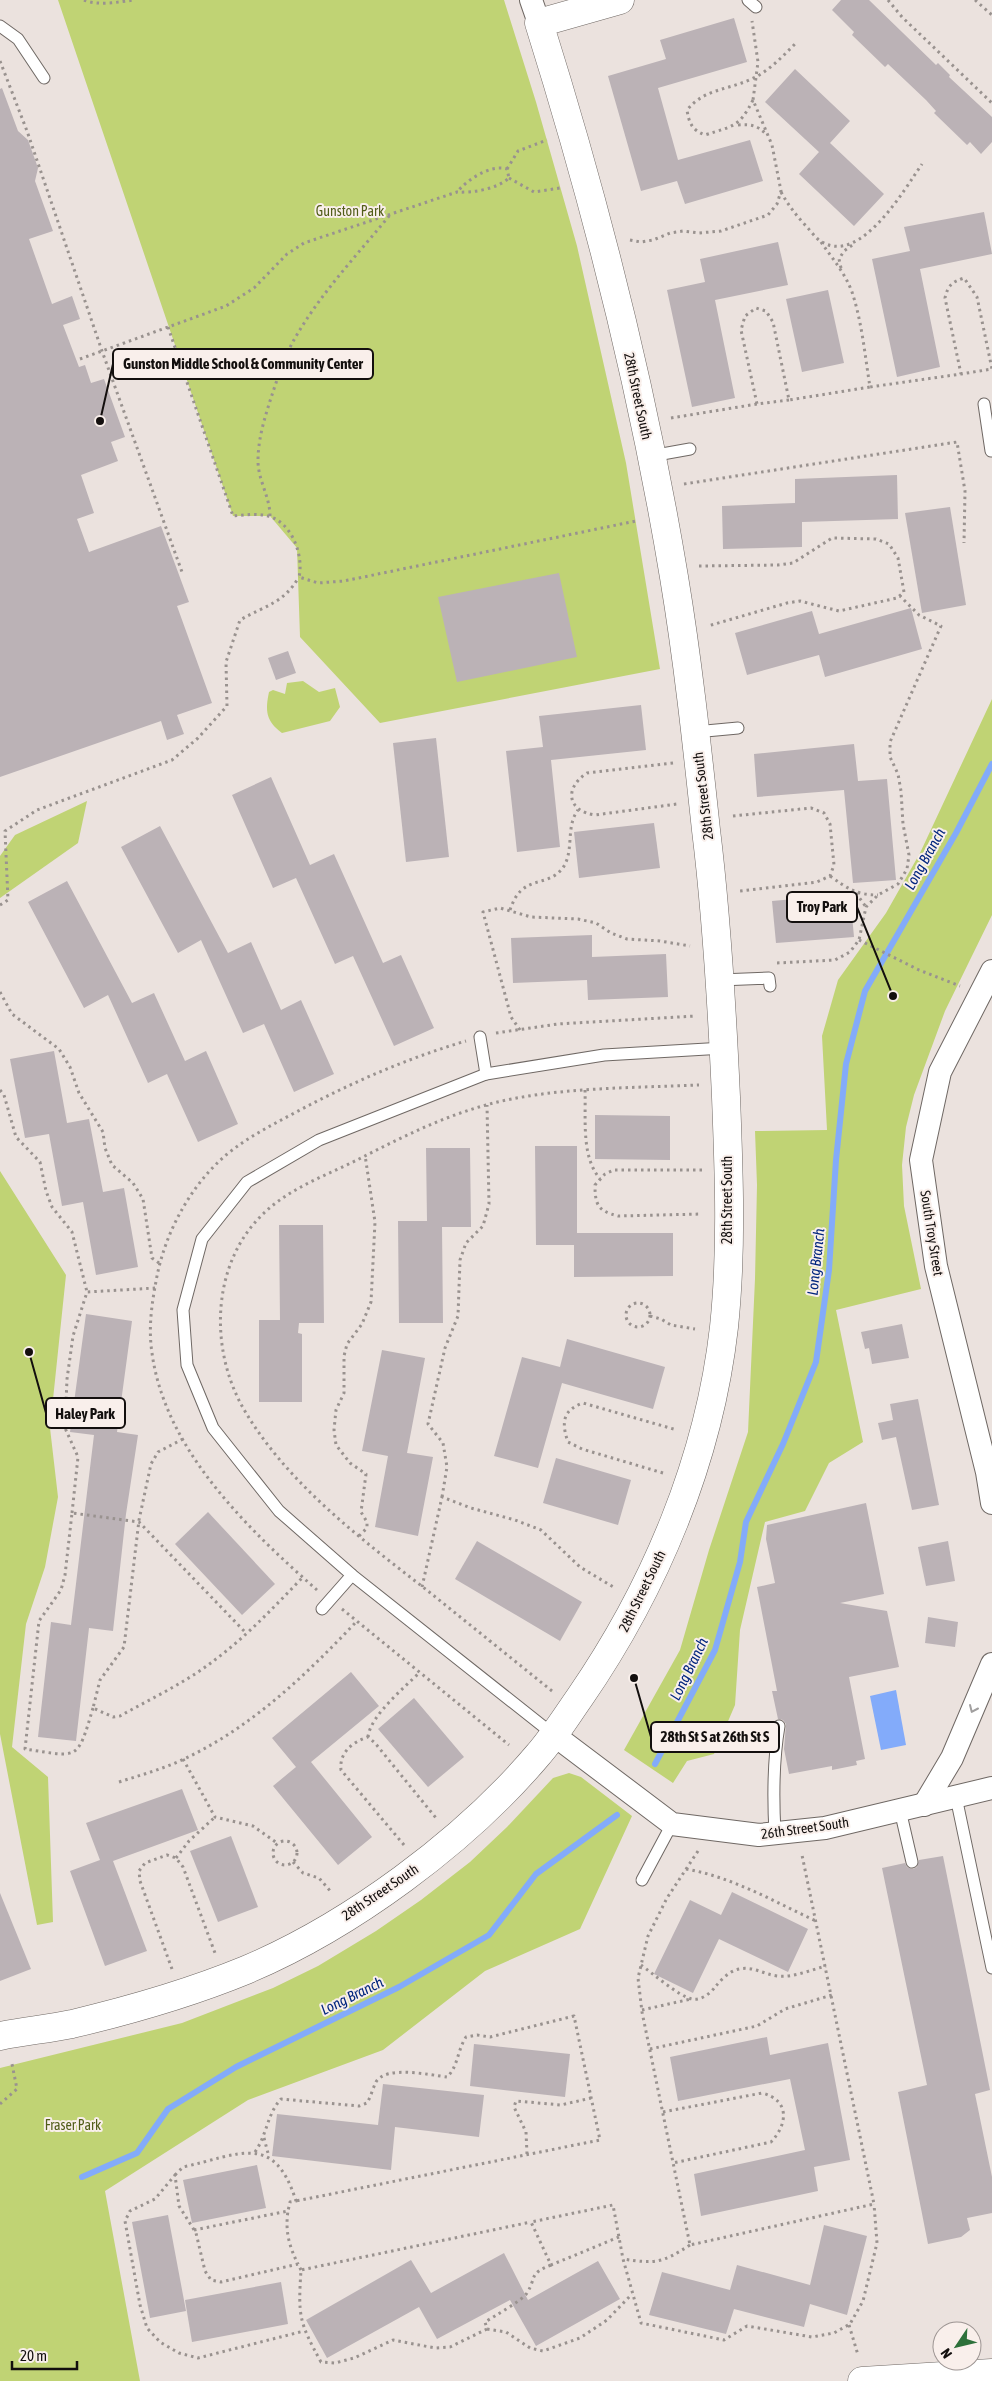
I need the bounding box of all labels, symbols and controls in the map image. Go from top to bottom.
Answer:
park label: Gunston Park [316,203,384,219]
callout: Gunston Middle School & Community Center [113,349,373,379]
street label: 28th Street South [621,351,655,441]
text: Gunston Middle School & Community Center [123,355,364,372]
street label: 28th Street South [690,751,716,841]
water label: Long Branch [901,825,948,892]
callout: Troy Park [787,892,857,922]
text: Troy Park [797,898,848,915]
street label: 28th Street South [719,1156,735,1244]
street label: South Troy Street [917,1189,947,1277]
water label: Long Branch [804,1228,827,1296]
callout: Haley Park [46,1398,125,1428]
text: Haley Park [55,1405,115,1422]
street label: 28th Street South [615,1548,669,1634]
water label: Long Branch [666,1635,711,1703]
one-way arrow [969,1704,980,1713]
callout: 28th St S at 26th St S [651,1722,779,1752]
text: 28th St S at 26th St S [661,1728,770,1745]
street label: 26th Street South [760,1814,850,1842]
street label: 28th Street South [339,1861,421,1923]
water label: Long Branch [318,1973,386,2018]
park label: Fraser Park [45,2117,101,2133]
north arrow [932,2321,982,2371]
scale bar [12,2338,78,2370]
text: N [937,2345,955,2361]
text: 20 m [20,2347,47,2364]

